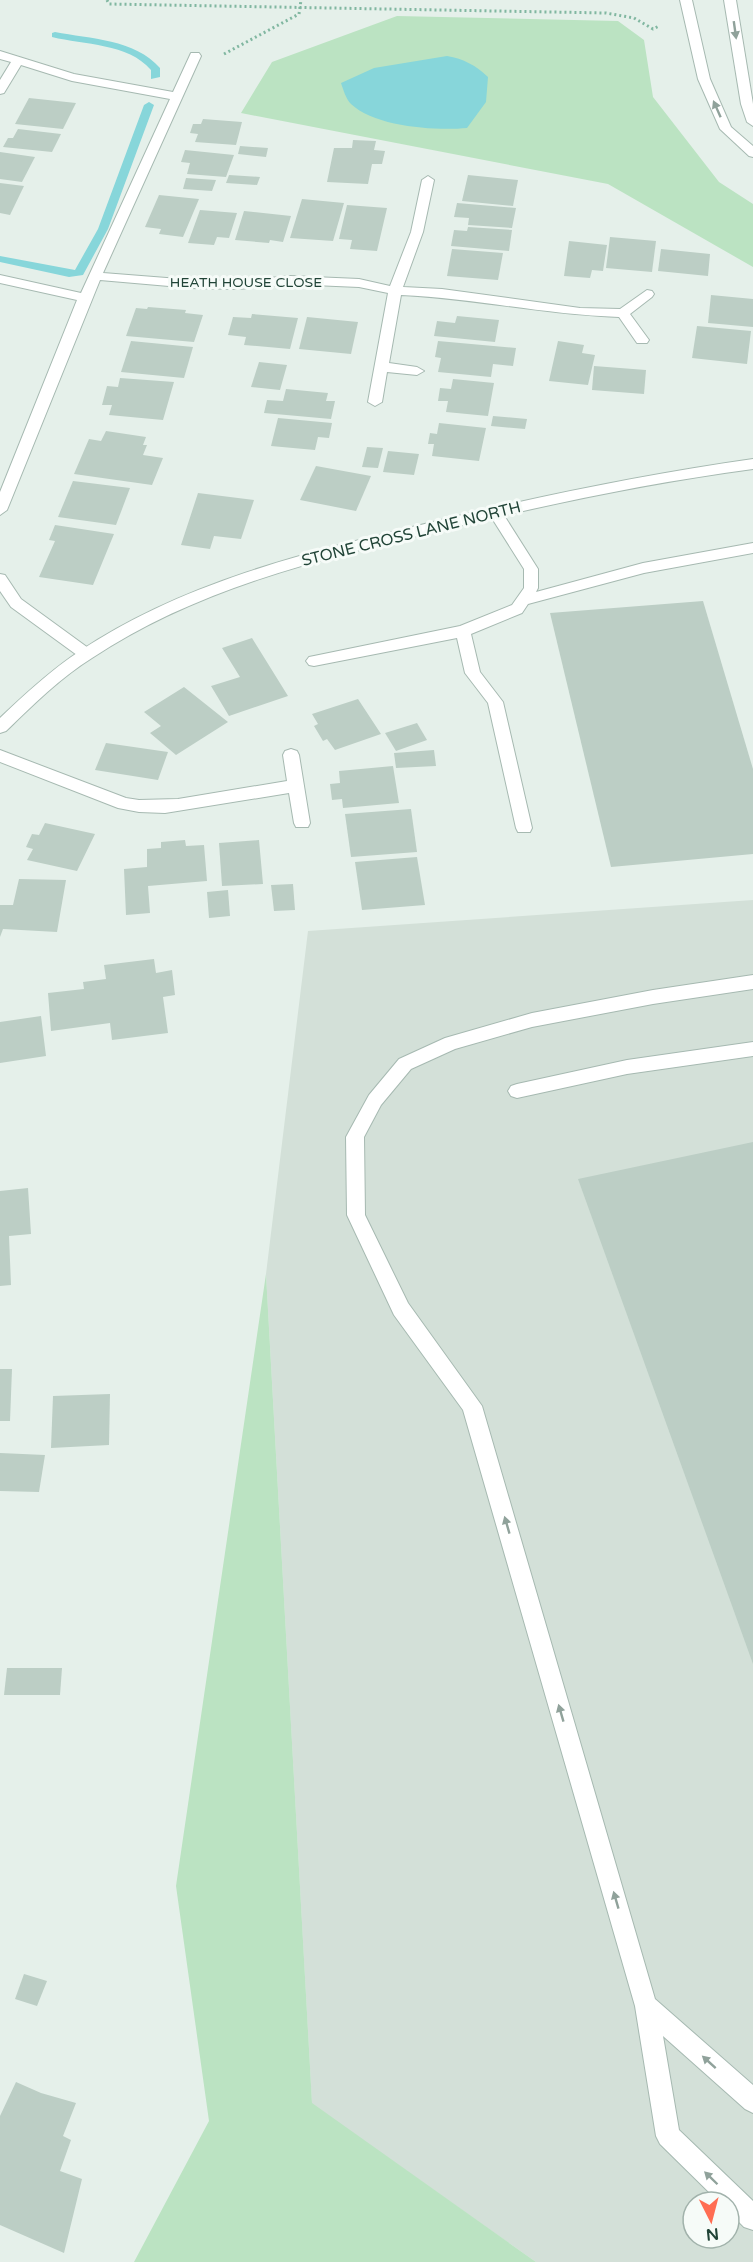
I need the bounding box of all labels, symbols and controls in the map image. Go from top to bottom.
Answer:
one-way arrow [730,21,740,40]
one-way arrow [712,100,722,118]
street label: HEATH HOUSE CLOSE [170,274,322,291]
street label: STONE CROSS LANE NORTH [300,497,523,571]
one-way arrow [502,1516,511,1534]
one-way arrow [556,1703,565,1721]
one-way arrow [611,1891,620,1909]
one-way arrow [702,2055,717,2069]
one-way arrow [704,2171,718,2185]
north arrow [681,2190,741,2250]
text: N [705,2223,720,2245]

